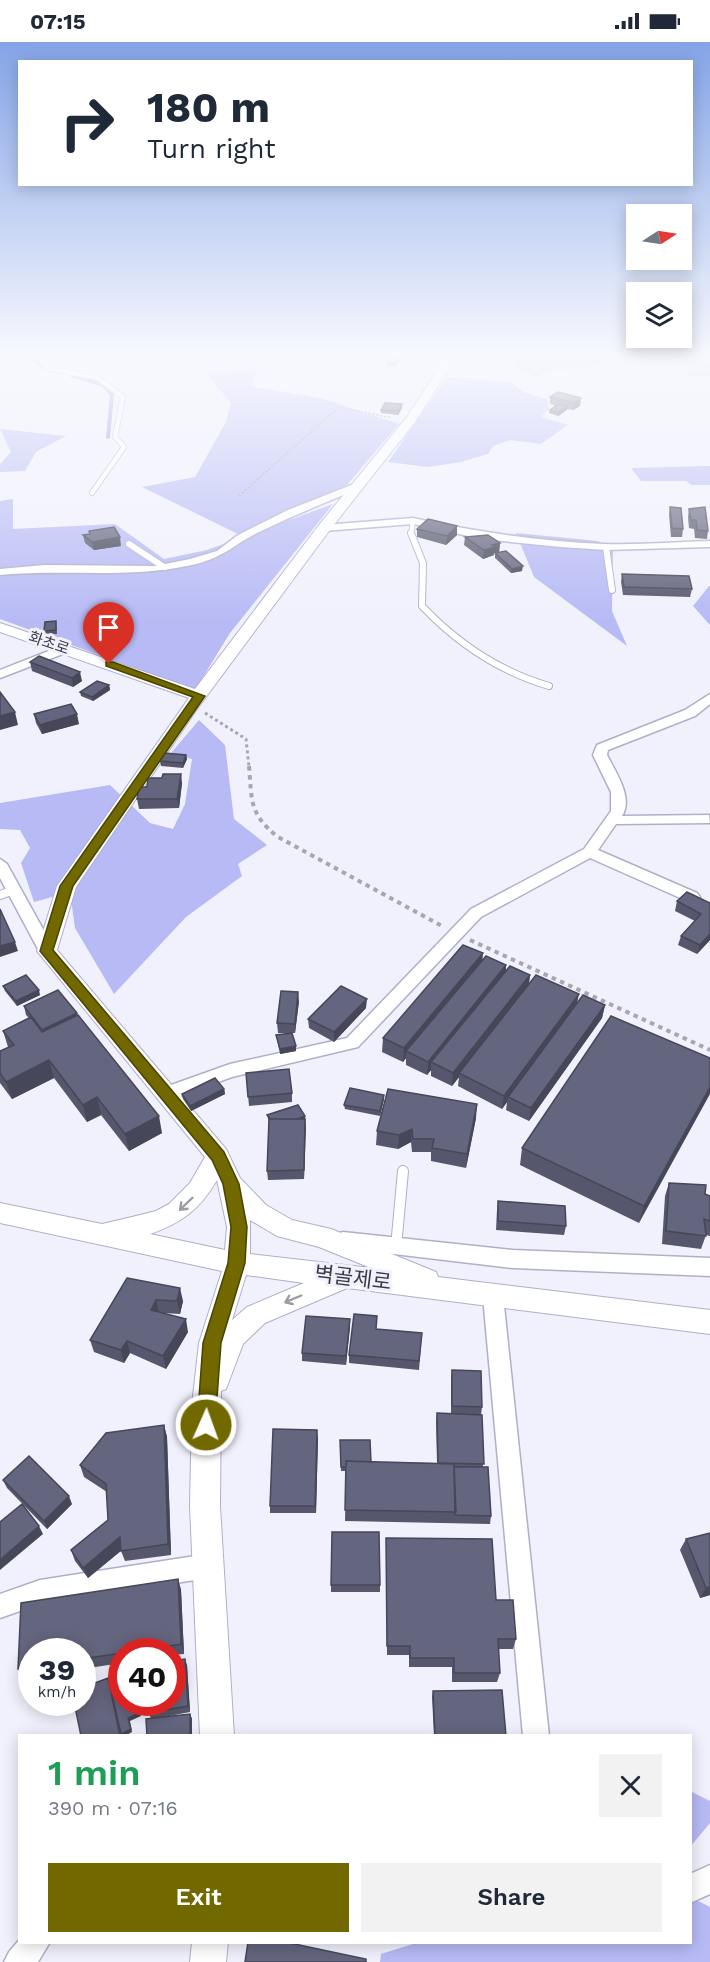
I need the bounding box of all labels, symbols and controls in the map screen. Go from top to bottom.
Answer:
text: 07:15 [30,9,86,34]
text: 180 m [147,83,270,132]
icon: right [48,84,126,162]
text: Turn right [147,133,276,165]
north arrow [626,204,692,270]
map controls [626,204,692,348]
button: layers [626,282,692,348]
pin [83,602,134,664]
icon: arrive [92,611,125,644]
street label: 화초로 [26,628,72,658]
one-way arrow [178,1197,193,1211]
street label: 벽골제로 [313,1260,393,1295]
one-way arrow [284,1294,302,1305]
position arrow [174,1393,238,1457]
speed limit sign: 40 [108,1638,186,1716]
text: 39 [39,1652,75,1687]
text: km/h [38,1683,76,1701]
text: 1 min [48,1752,140,1794]
button: close [599,1754,662,1817]
text: 390 m · 07:16 [48,1796,178,1820]
button: Exit [48,1863,349,1932]
button: Share [361,1863,662,1932]

